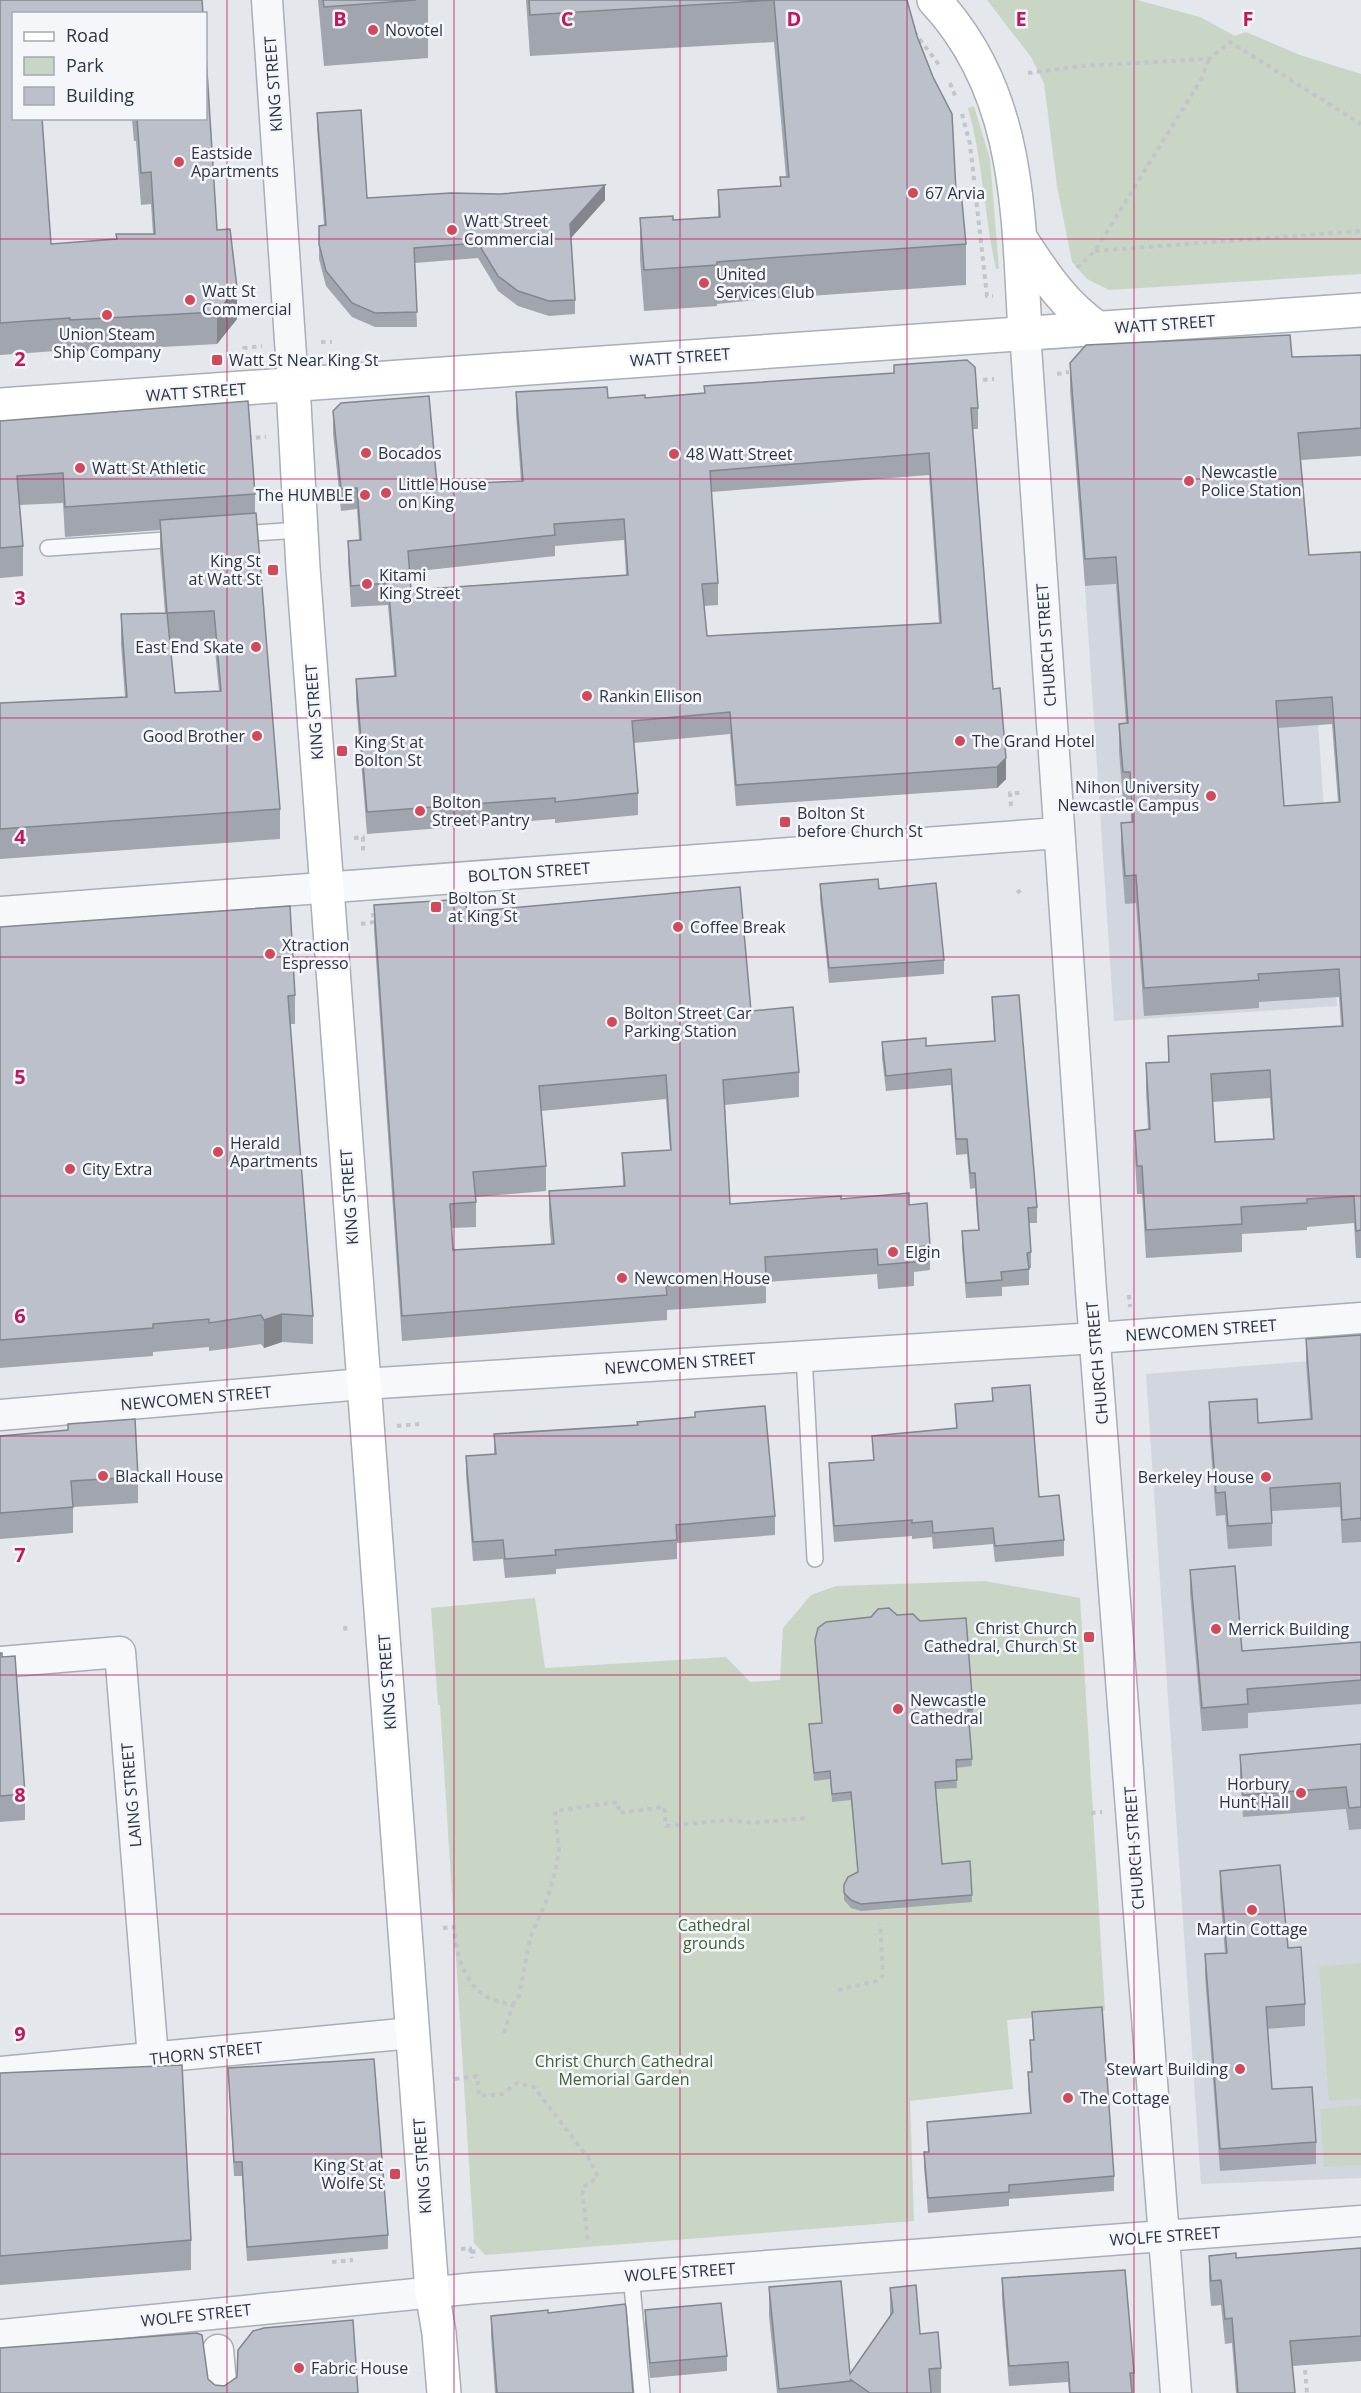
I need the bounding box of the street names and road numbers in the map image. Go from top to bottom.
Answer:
street label: KING STREET [259,35,287,133]
street label: WATT STREET [1114,310,1216,338]
street label: WATT STREET [629,343,731,371]
street label: WATT STREET [145,378,247,406]
street label: CHURCH STREET [1031,582,1061,707]
street label: KING STREET [300,663,328,761]
street label: BOLTON STREET [467,857,591,887]
street label: KING STREET [335,1148,363,1246]
street label: CHURCH STREET [1081,1300,1113,1425]
street label: NEWCOMEN STREET [1125,1314,1278,1346]
street label: NEWCOMEN STREET [604,1347,757,1379]
street label: NEWCOMEN STREET [119,1380,273,1416]
street label: KING STREET [373,1633,401,1731]
street label: LAING STREET [115,1742,147,1848]
street label: CHURCH STREET [1119,1785,1149,1910]
street label: THORN STREET [149,2036,264,2070]
street label: KING STREET [408,2117,436,2215]
street label: WOLFE STREET [1109,2221,1221,2251]
street label: WOLFE STREET [624,2257,736,2287]
street label: WOLFE STREET [140,2298,252,2332]

